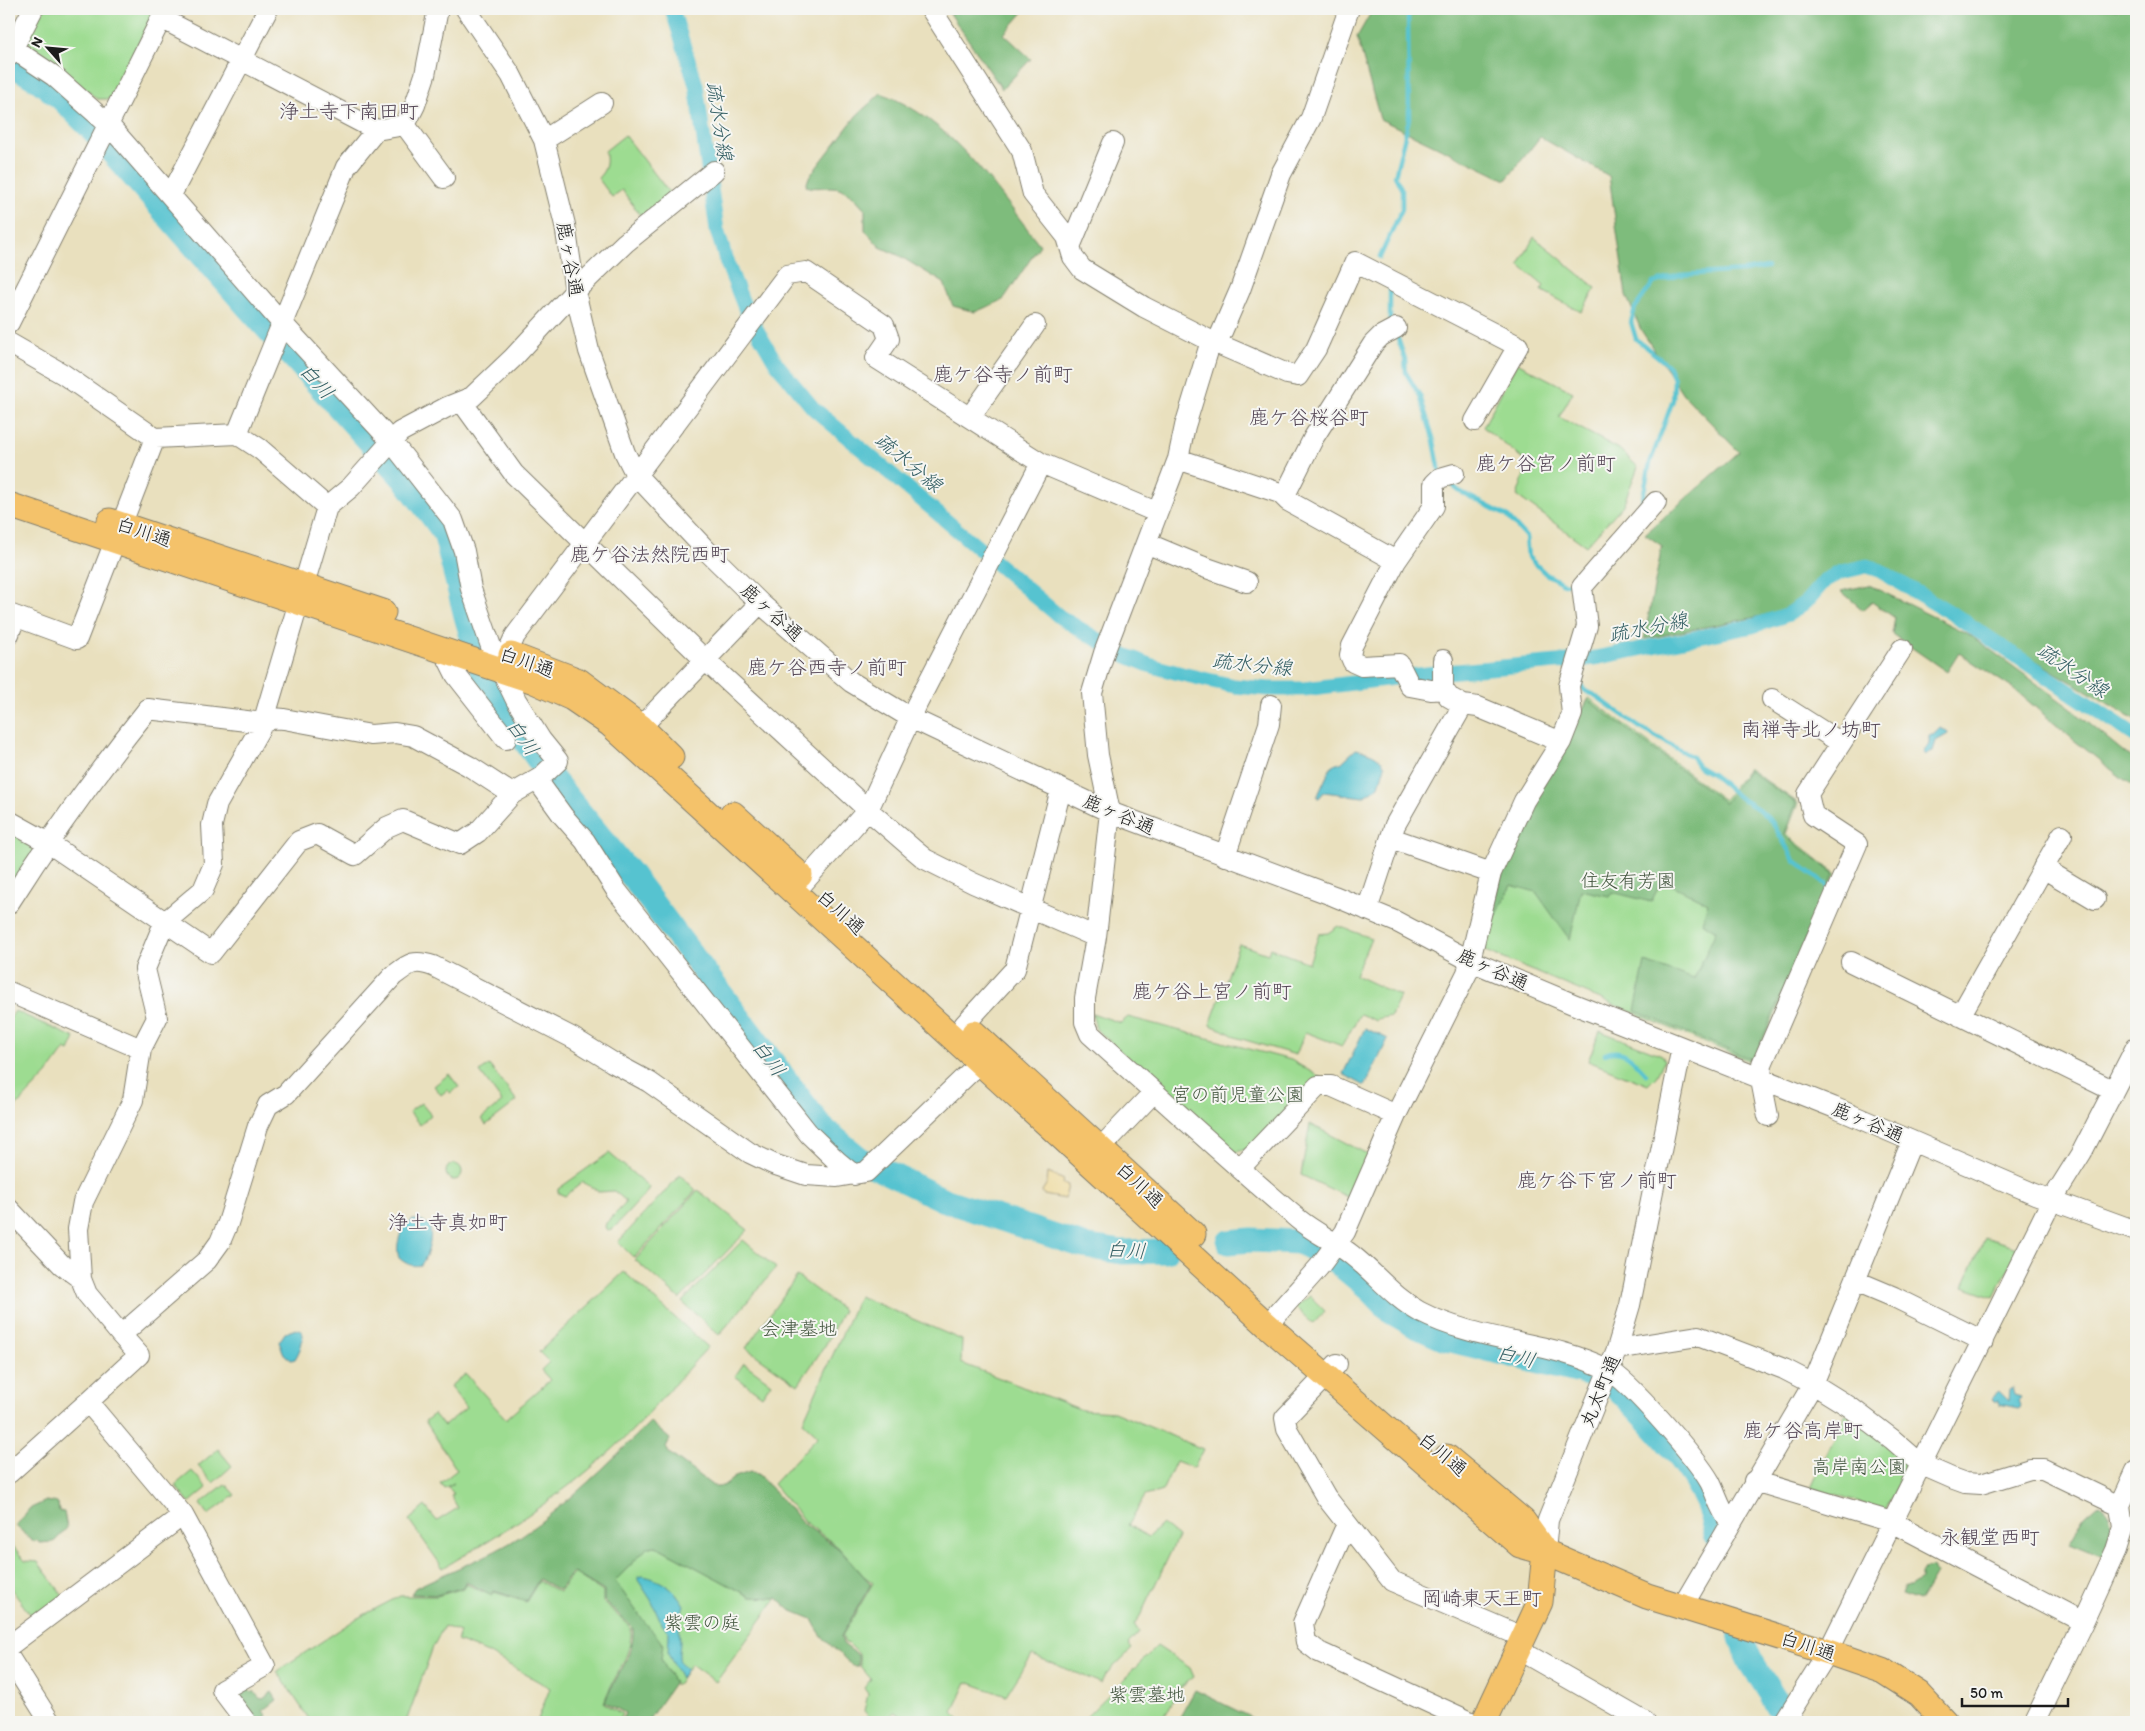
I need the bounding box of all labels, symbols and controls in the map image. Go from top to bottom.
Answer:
north arrow [22,22,72,72]
text: N [27,34,47,50]
water label: 疏水分線 [702,80,738,163]
district label: 浄土寺下南田町 [279,99,419,123]
street label: 鹿ヶ谷通 [552,220,588,298]
water label: 白川 [295,358,339,404]
district label: 鹿ケ谷寺ノ前町 [933,362,1073,386]
district label: 鹿ケ谷桜谷町 [1249,405,1369,429]
water label: 疏水分線 [871,427,948,498]
district label: 鹿ケ谷宮ノ前町 [1476,451,1616,475]
street label: 白川通 [113,512,175,552]
district label: 鹿ケ谷法然院西町 [570,542,730,566]
street label: 鹿ヶ谷通 [736,578,808,646]
water label: 疏水分線 [1606,607,1691,646]
water label: 疏水分線 [2033,638,2114,703]
street label: 白川通 [496,642,558,682]
water label: 疏水分線 [1211,648,1294,680]
district label: 鹿ケ谷西寺ノ前町 [747,655,907,679]
water label: 白川 [502,714,544,760]
district label: 南禅寺北ノ坊町 [1741,717,1881,741]
street label: 鹿ヶ谷通 [1080,789,1158,839]
park label: 住友有芳園 [1580,869,1676,892]
street label: 白川通 [812,884,870,940]
street label: 鹿ヶ谷通 [1454,943,1532,995]
district label: 鹿ケ谷上宮ノ前町 [1132,979,1292,1003]
water label: 白川 [747,1035,791,1081]
park label: 宮の前児童公園 [1171,1083,1305,1106]
street label: 鹿ヶ谷通 [1829,1097,1907,1147]
street label: 白川通 [1111,1157,1169,1213]
district label: 鹿ケ谷下宮ノ前町 [1517,1168,1677,1192]
district label: 浄土寺真如町 [388,1210,508,1234]
water label: 白川 [1105,1237,1147,1263]
park label: 会津墓地 [761,1317,837,1340]
water label: 白川 [1494,1340,1538,1372]
street label: 丸太町通 [1575,1351,1625,1431]
district label: 鹿ケ谷高岸町 [1743,1418,1863,1442]
street label: 白川通 [1414,1427,1472,1481]
park label: 高岸南公園 [1811,1455,1907,1478]
district label: 永観堂西町 [1940,1525,2040,1549]
district label: 岡崎東天王町 [1422,1586,1542,1610]
park label: 紫雲の庭 [664,1611,740,1634]
street label: 白川通 [1777,1626,1839,1666]
scale bar [1962,1676,2069,1708]
park label: 紫雲墓地 [1109,1683,1185,1706]
text: 50 m [1970,1684,2003,1702]

